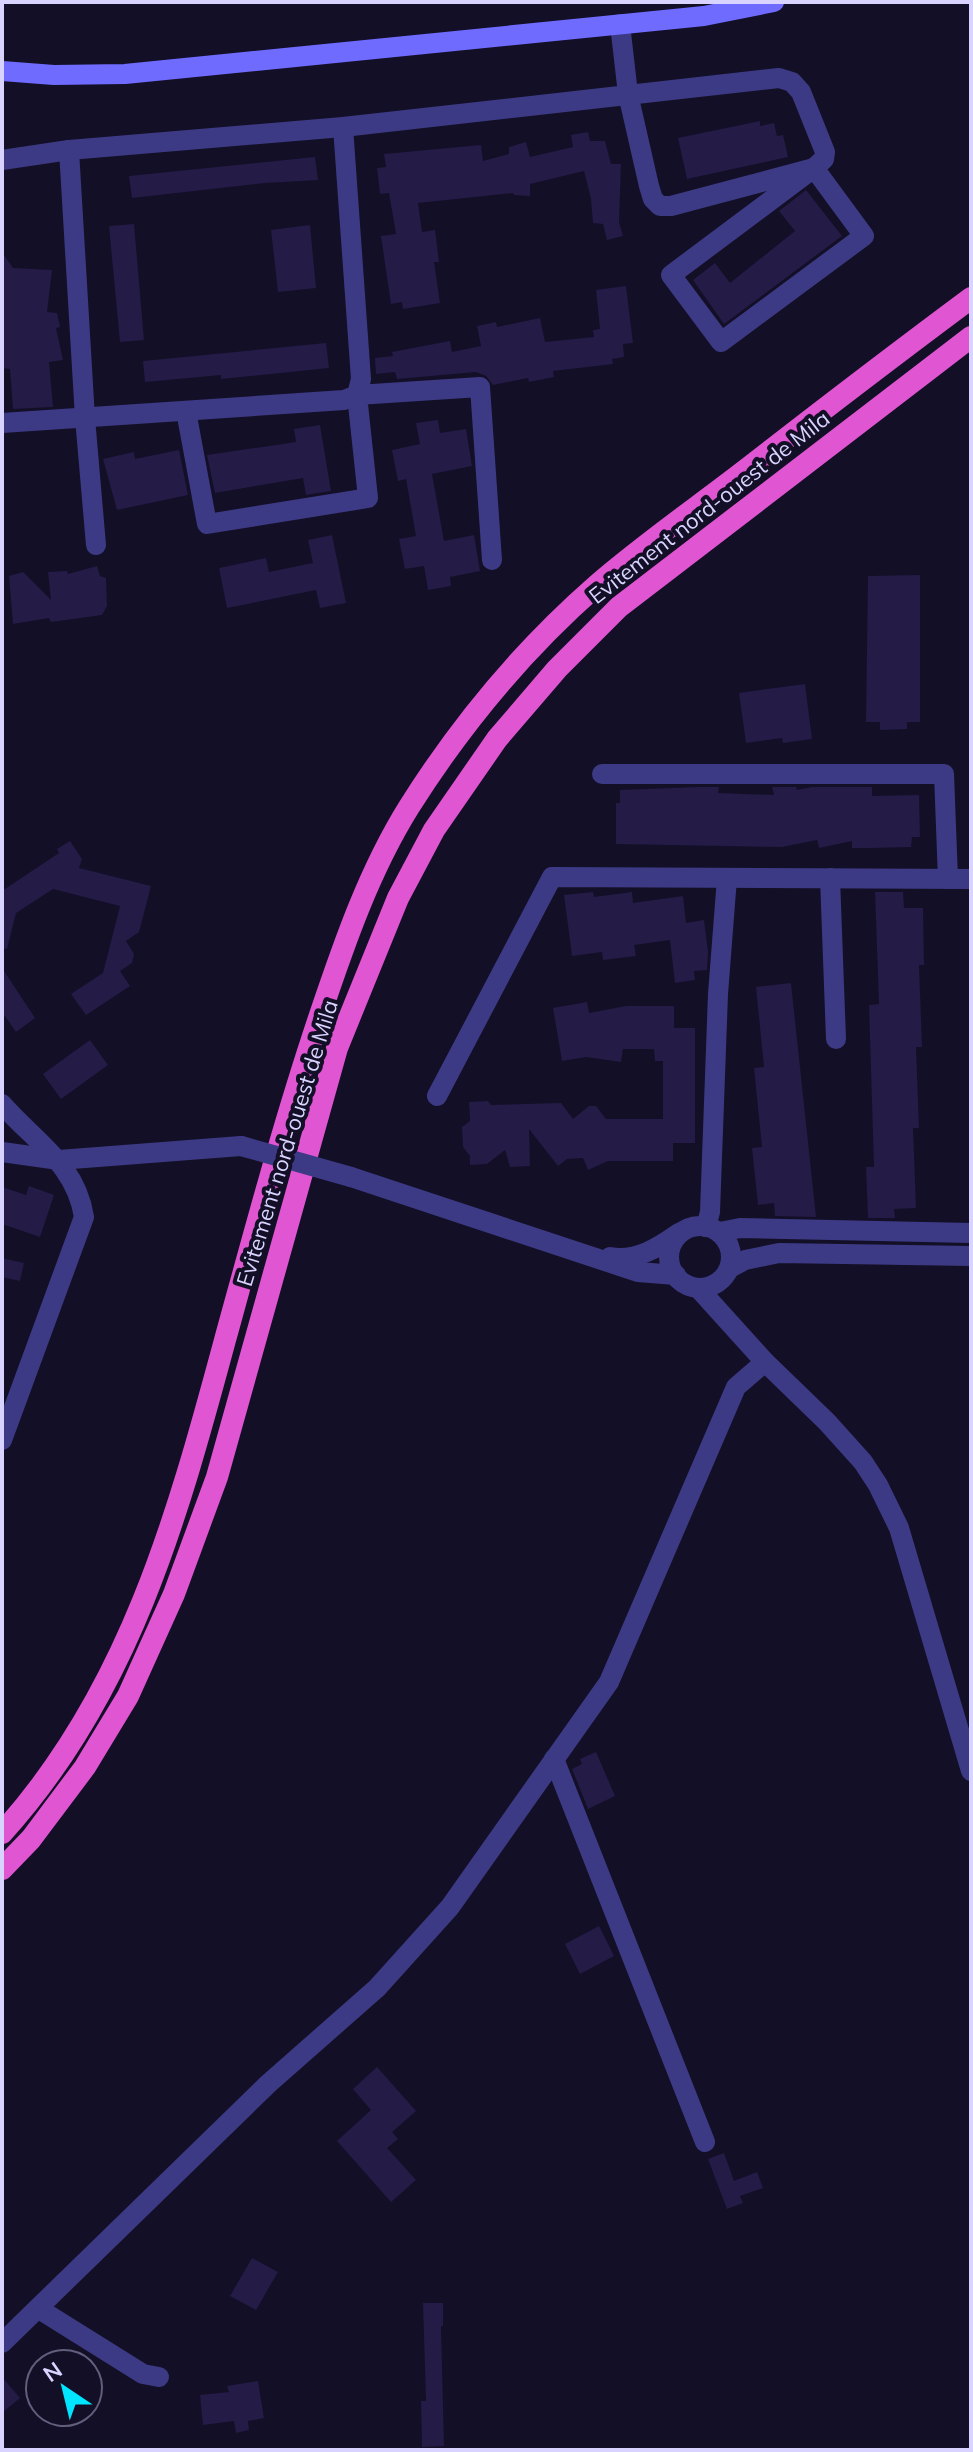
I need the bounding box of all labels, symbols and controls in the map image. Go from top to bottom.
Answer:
street label: Evitement nord-ouest de Mila [583,404,835,610]
street label: Evitement nord-ouest de Mila [230,996,344,1290]
north arrow [24,2348,104,2428]
text: N [38,2355,67,2388]

